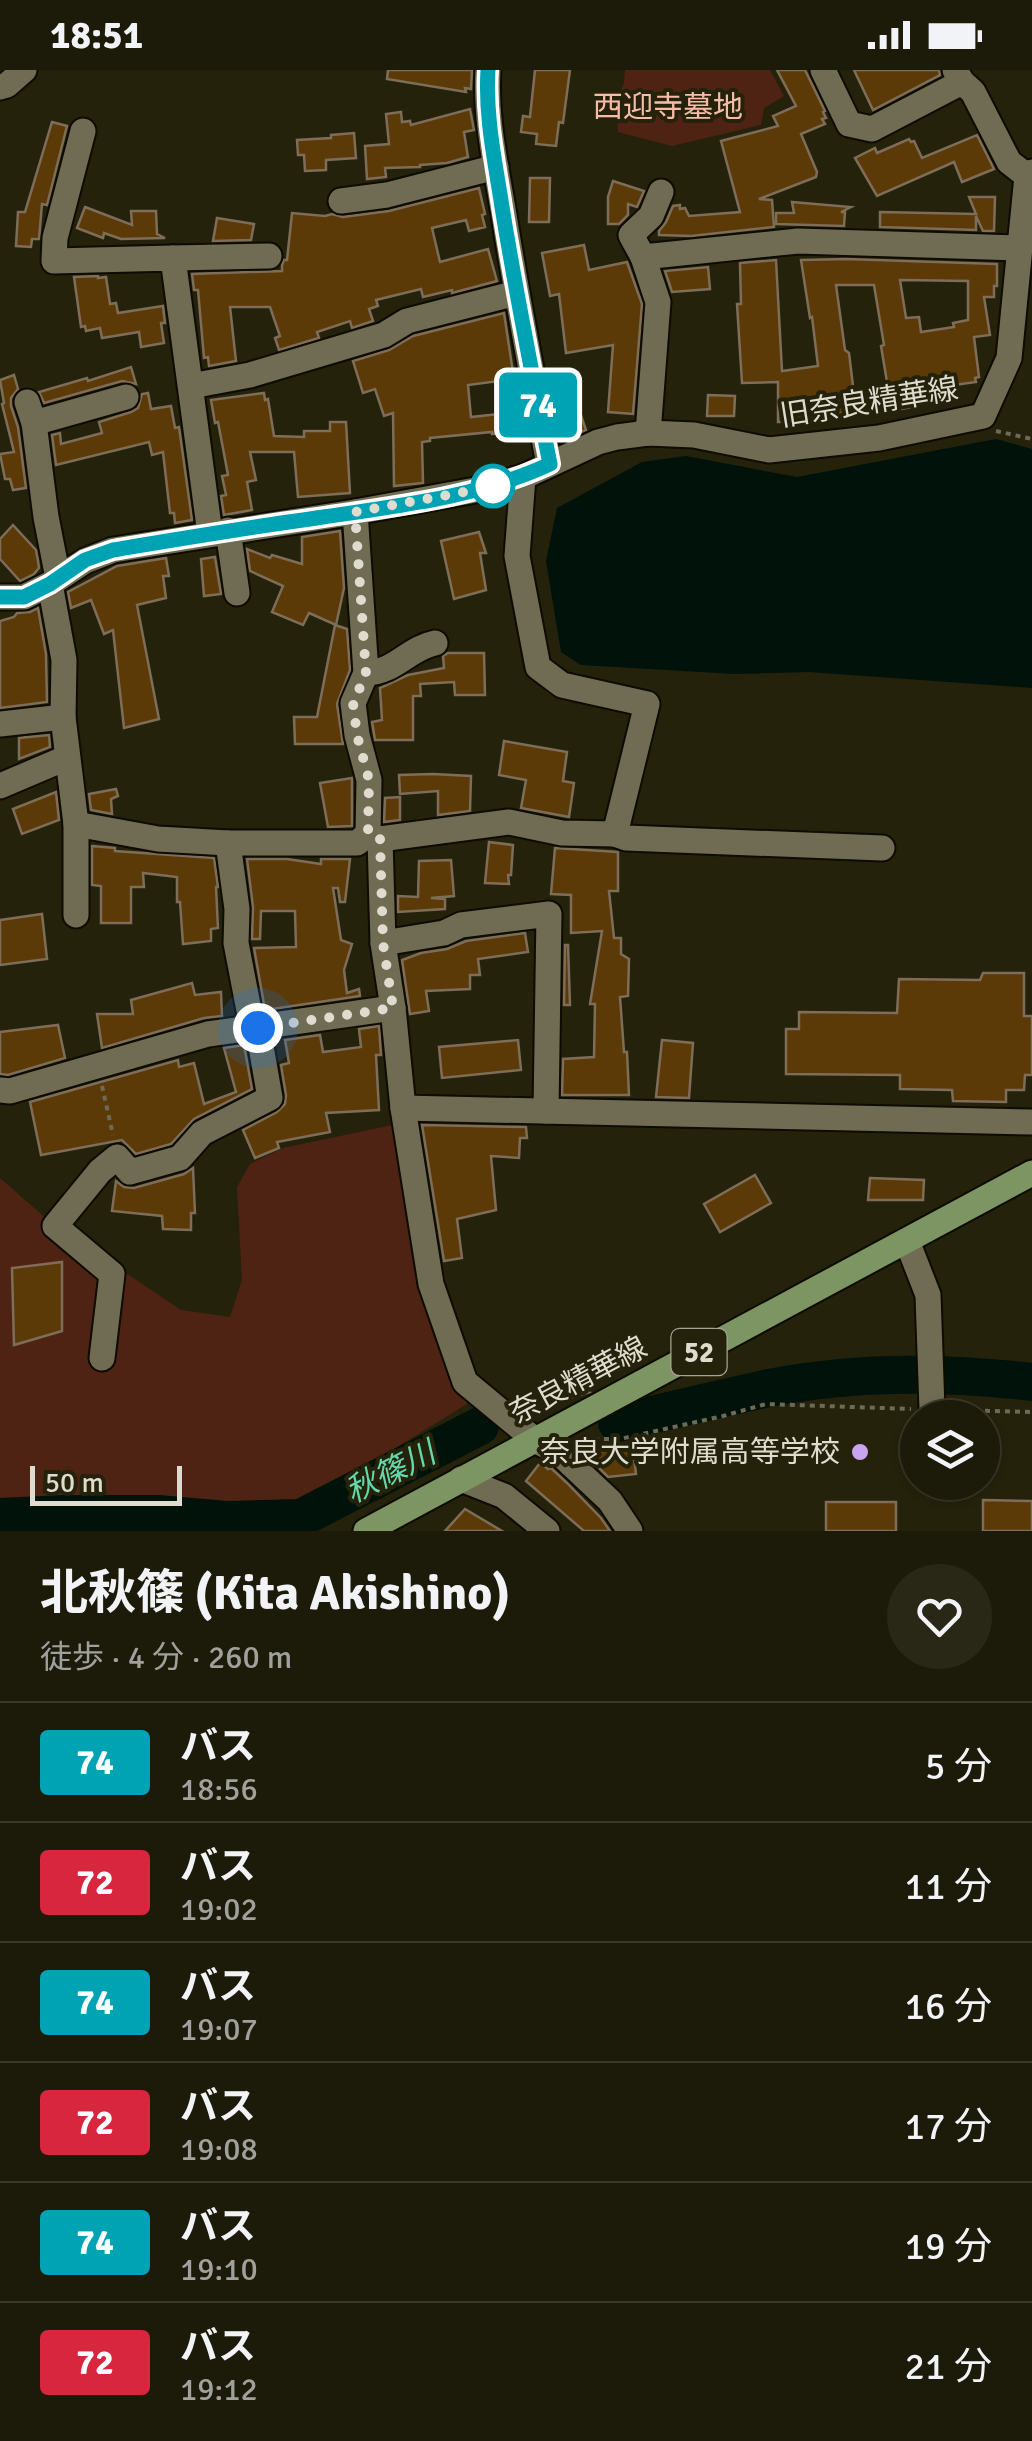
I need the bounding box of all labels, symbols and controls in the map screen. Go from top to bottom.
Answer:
text: 18:51 [50,12,143,59]
park label: 西迎寺墓地 [593,89,743,126]
street label: 旧奈良精華線 [777,370,961,435]
line badge: 74 [493,372,583,438]
text: 74 [519,384,557,427]
unlabelled marker [472,465,514,507]
your location [233,1003,283,1053]
street label: 奈良精華線 [503,1329,653,1432]
road number: 52 [672,1329,726,1375]
map controls [900,1400,1000,1500]
button: layers [900,1400,1000,1500]
water label: 秋篠川 [339,1432,445,1512]
place label: 奈良大学附属高等学校 [540,1434,840,1471]
marker: 奈良大学附属高等学校 [849,1441,871,1463]
scale bar [30,1461,182,1506]
text: 50 m [45,1466,104,1500]
text: 北秋篠 (Kita Akishino) [40,1564,510,1623]
button: heart [887,1564,992,1669]
text: 徒歩 · 4 分 · 260 m [40,1638,292,1677]
text: バス [180,1723,256,1770]
text: 74 [76,1741,114,1784]
text: 5 分 [925,1743,992,1790]
text: 18:56 [180,1770,258,1809]
text: バス [180,1843,256,1890]
text: 72 [76,1861,114,1904]
text: 11 分 [905,1863,992,1910]
text: 19:02 [180,1890,258,1929]
text: バス [180,1963,256,2010]
text: 74 [76,1981,114,2024]
text: 16 分 [905,1983,992,2030]
text: 19:07 [180,2010,258,2049]
text: バス [180,2083,256,2130]
text: 72 [76,2101,114,2144]
text: 17 分 [905,2103,992,2150]
text: 19:08 [180,2130,258,2169]
text: バス [180,2203,256,2250]
text: 74 [76,2221,114,2264]
text: 19 分 [905,2223,992,2270]
text: 19:10 [180,2250,258,2289]
text: バス [180,2323,256,2370]
text: 72 [76,2341,114,2384]
text: 21 分 [905,2343,992,2390]
text: 19:12 [180,2370,258,2409]

